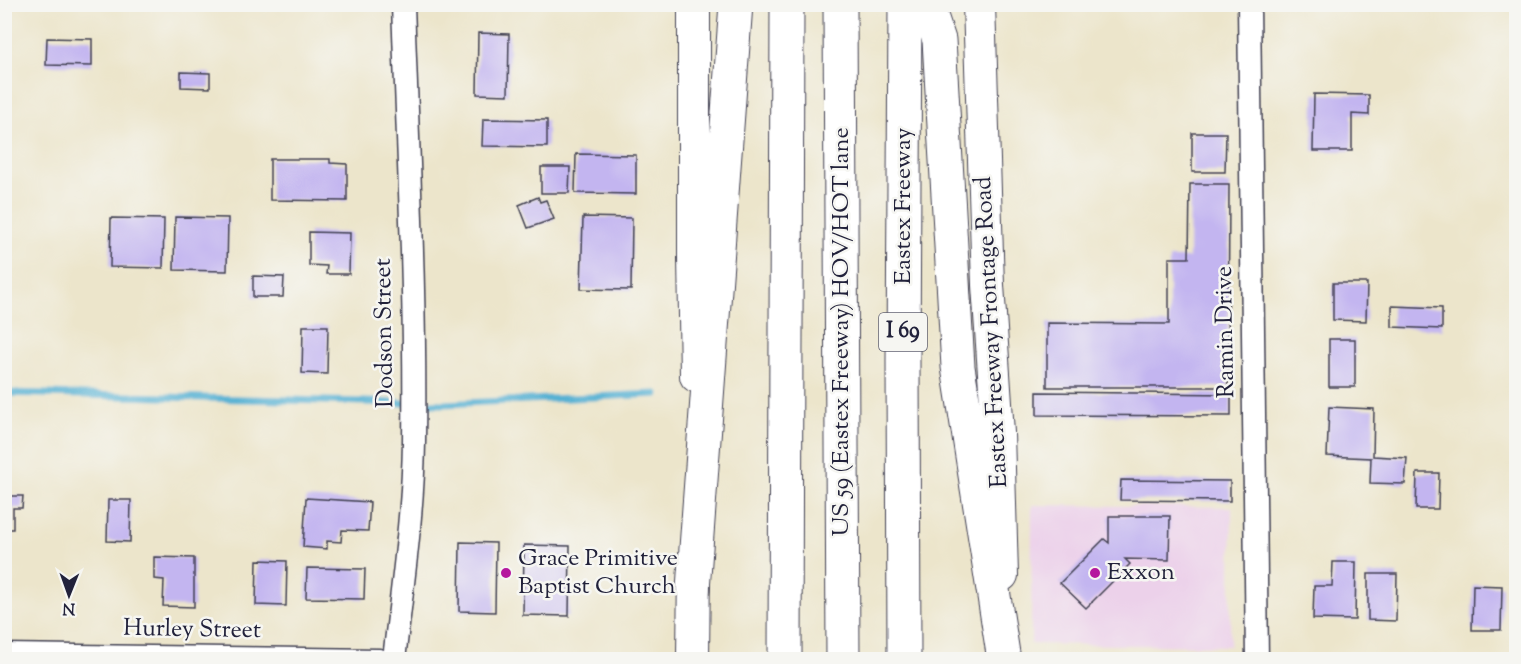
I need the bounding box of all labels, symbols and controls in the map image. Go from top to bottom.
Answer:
street label: US 59 (Eastex Freeway) HOV/HOT lane [825,127,859,537]
street label: Eastex Freeway [887,127,921,284]
street label: Eastex Freeway Frontage Road [967,175,1017,489]
street label: Dodson Street [367,258,403,408]
street label: Ramin Drive [1208,266,1244,398]
road number: I 69 [879,313,927,351]
place label: Grace Primitive Baptist Church [518,542,678,604]
place label: Exxon [1107,556,1175,590]
north arrow [39,565,99,625]
marker: Grace Primitive Baptist Church [499,566,513,580]
marker: Exxon [1088,566,1102,580]
text: N [62,596,75,619]
street label: Hurley Street [123,612,261,648]

